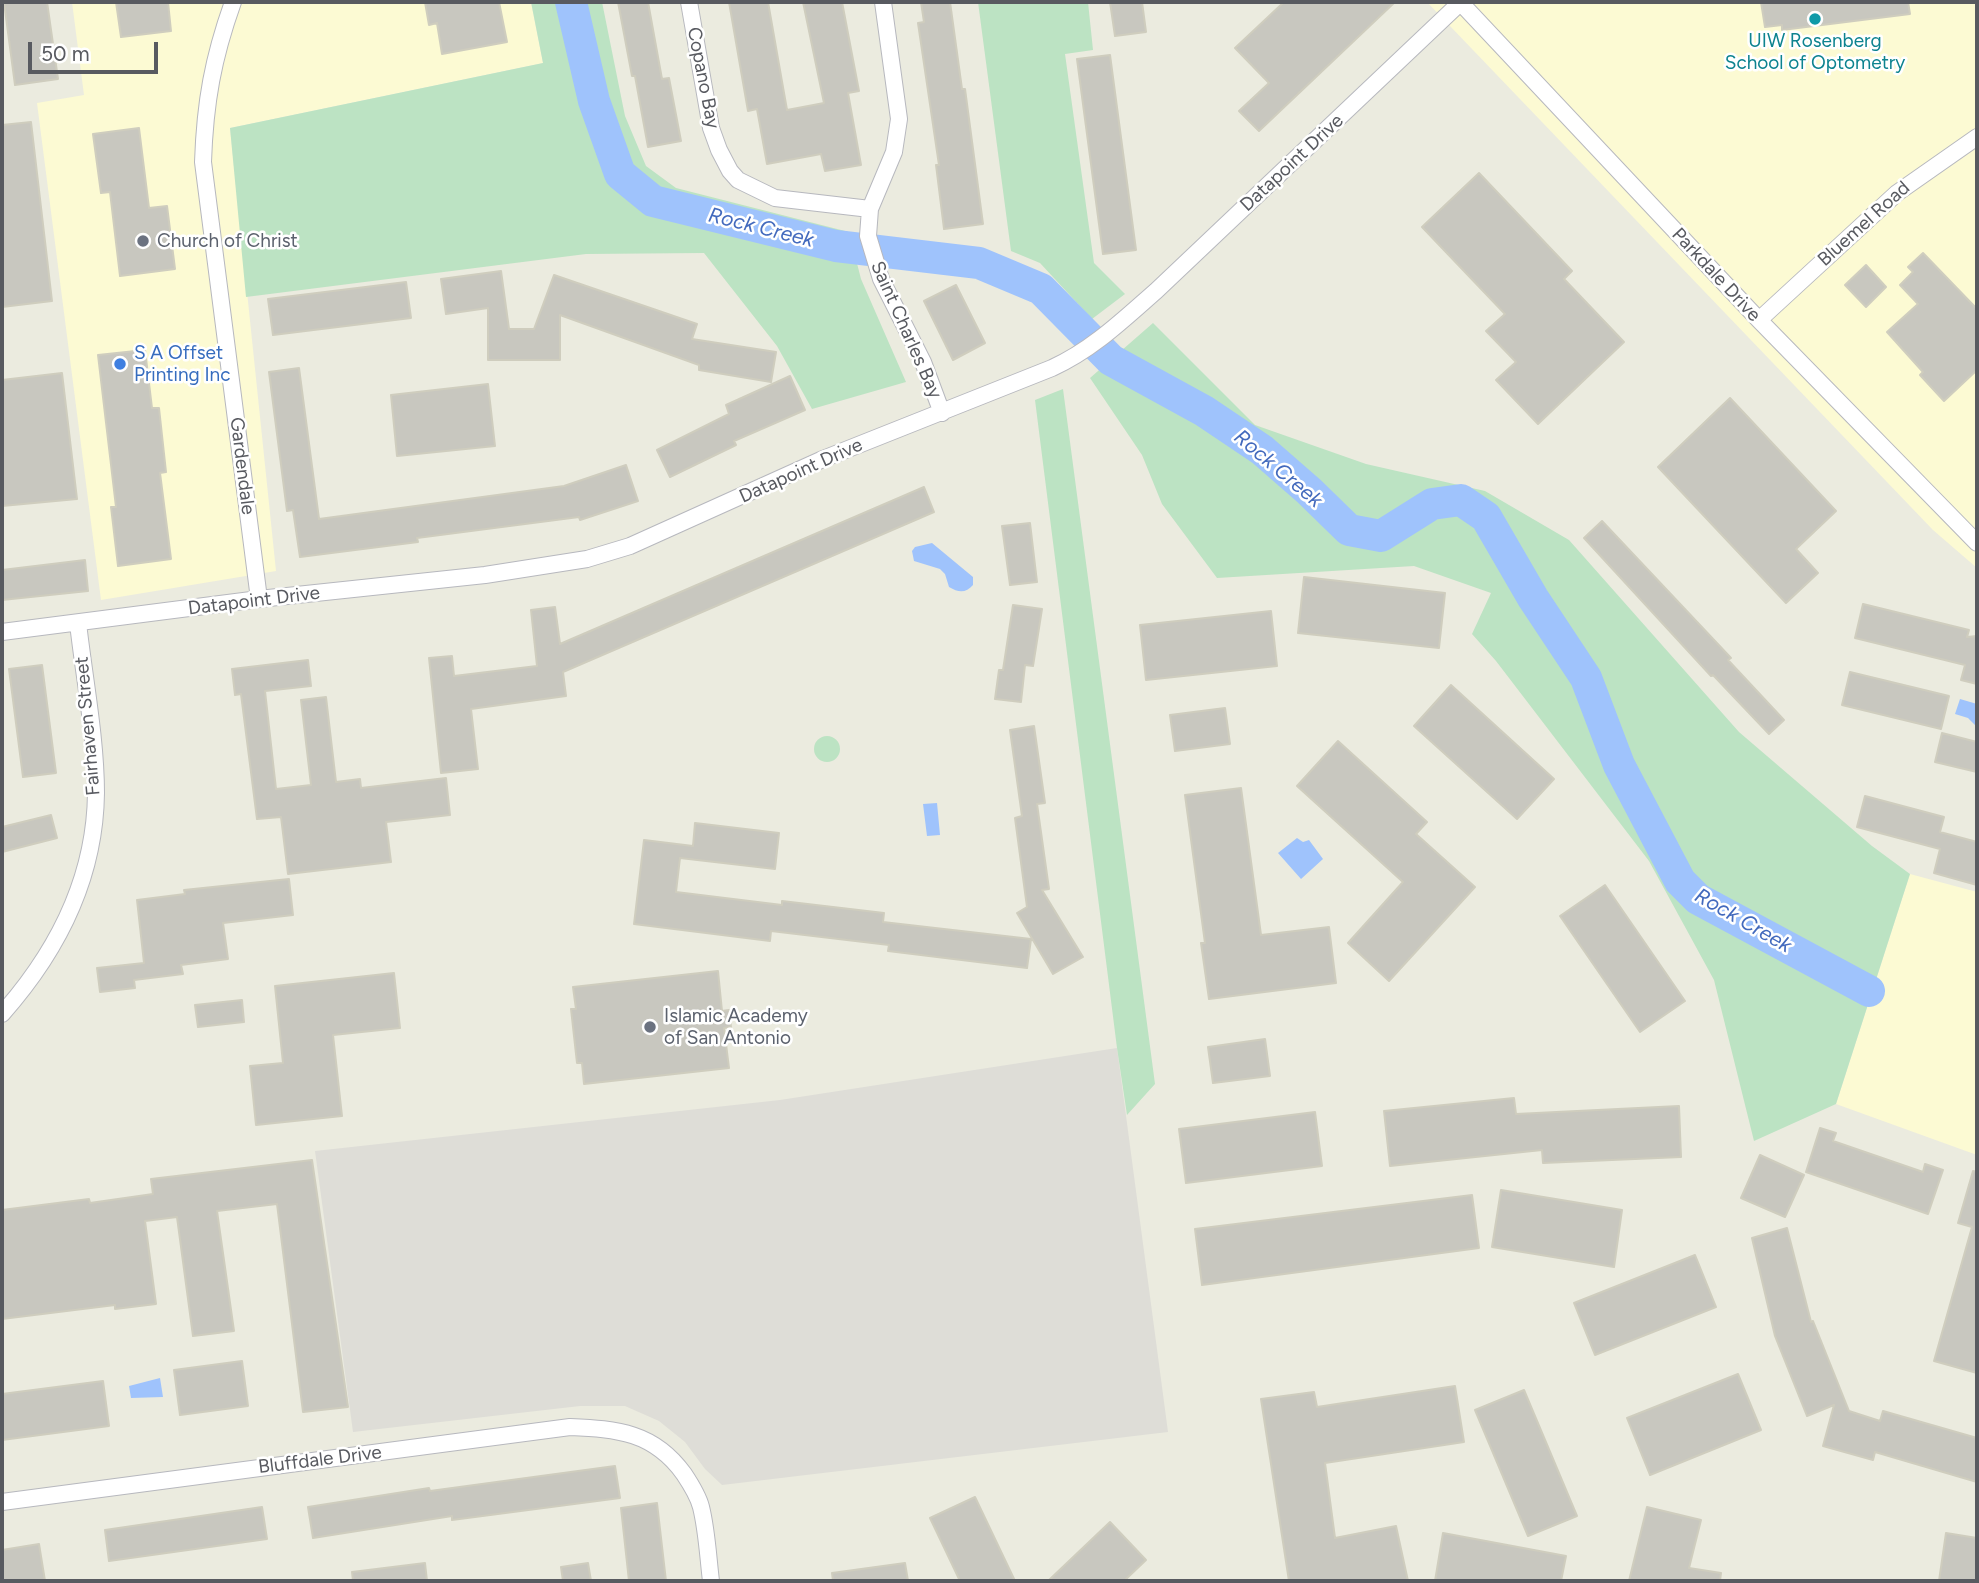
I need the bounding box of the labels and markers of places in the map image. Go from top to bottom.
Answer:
marker: UIW Rosenberg School of Optometry [1807,11,1823,27]
place label: UIW Rosenberg School of Optometry [1725,30,1905,74]
place label: Church of Christ [157,230,298,252]
marker: Church of Christ [135,233,151,249]
place label: S A Offset Printing Inc [134,342,230,386]
marker: S A Offset Printing Inc [112,356,128,372]
place label: Islamic Academy of San Antonio [664,1005,808,1049]
marker: Islamic Academy of San Antonio [642,1019,658,1035]

